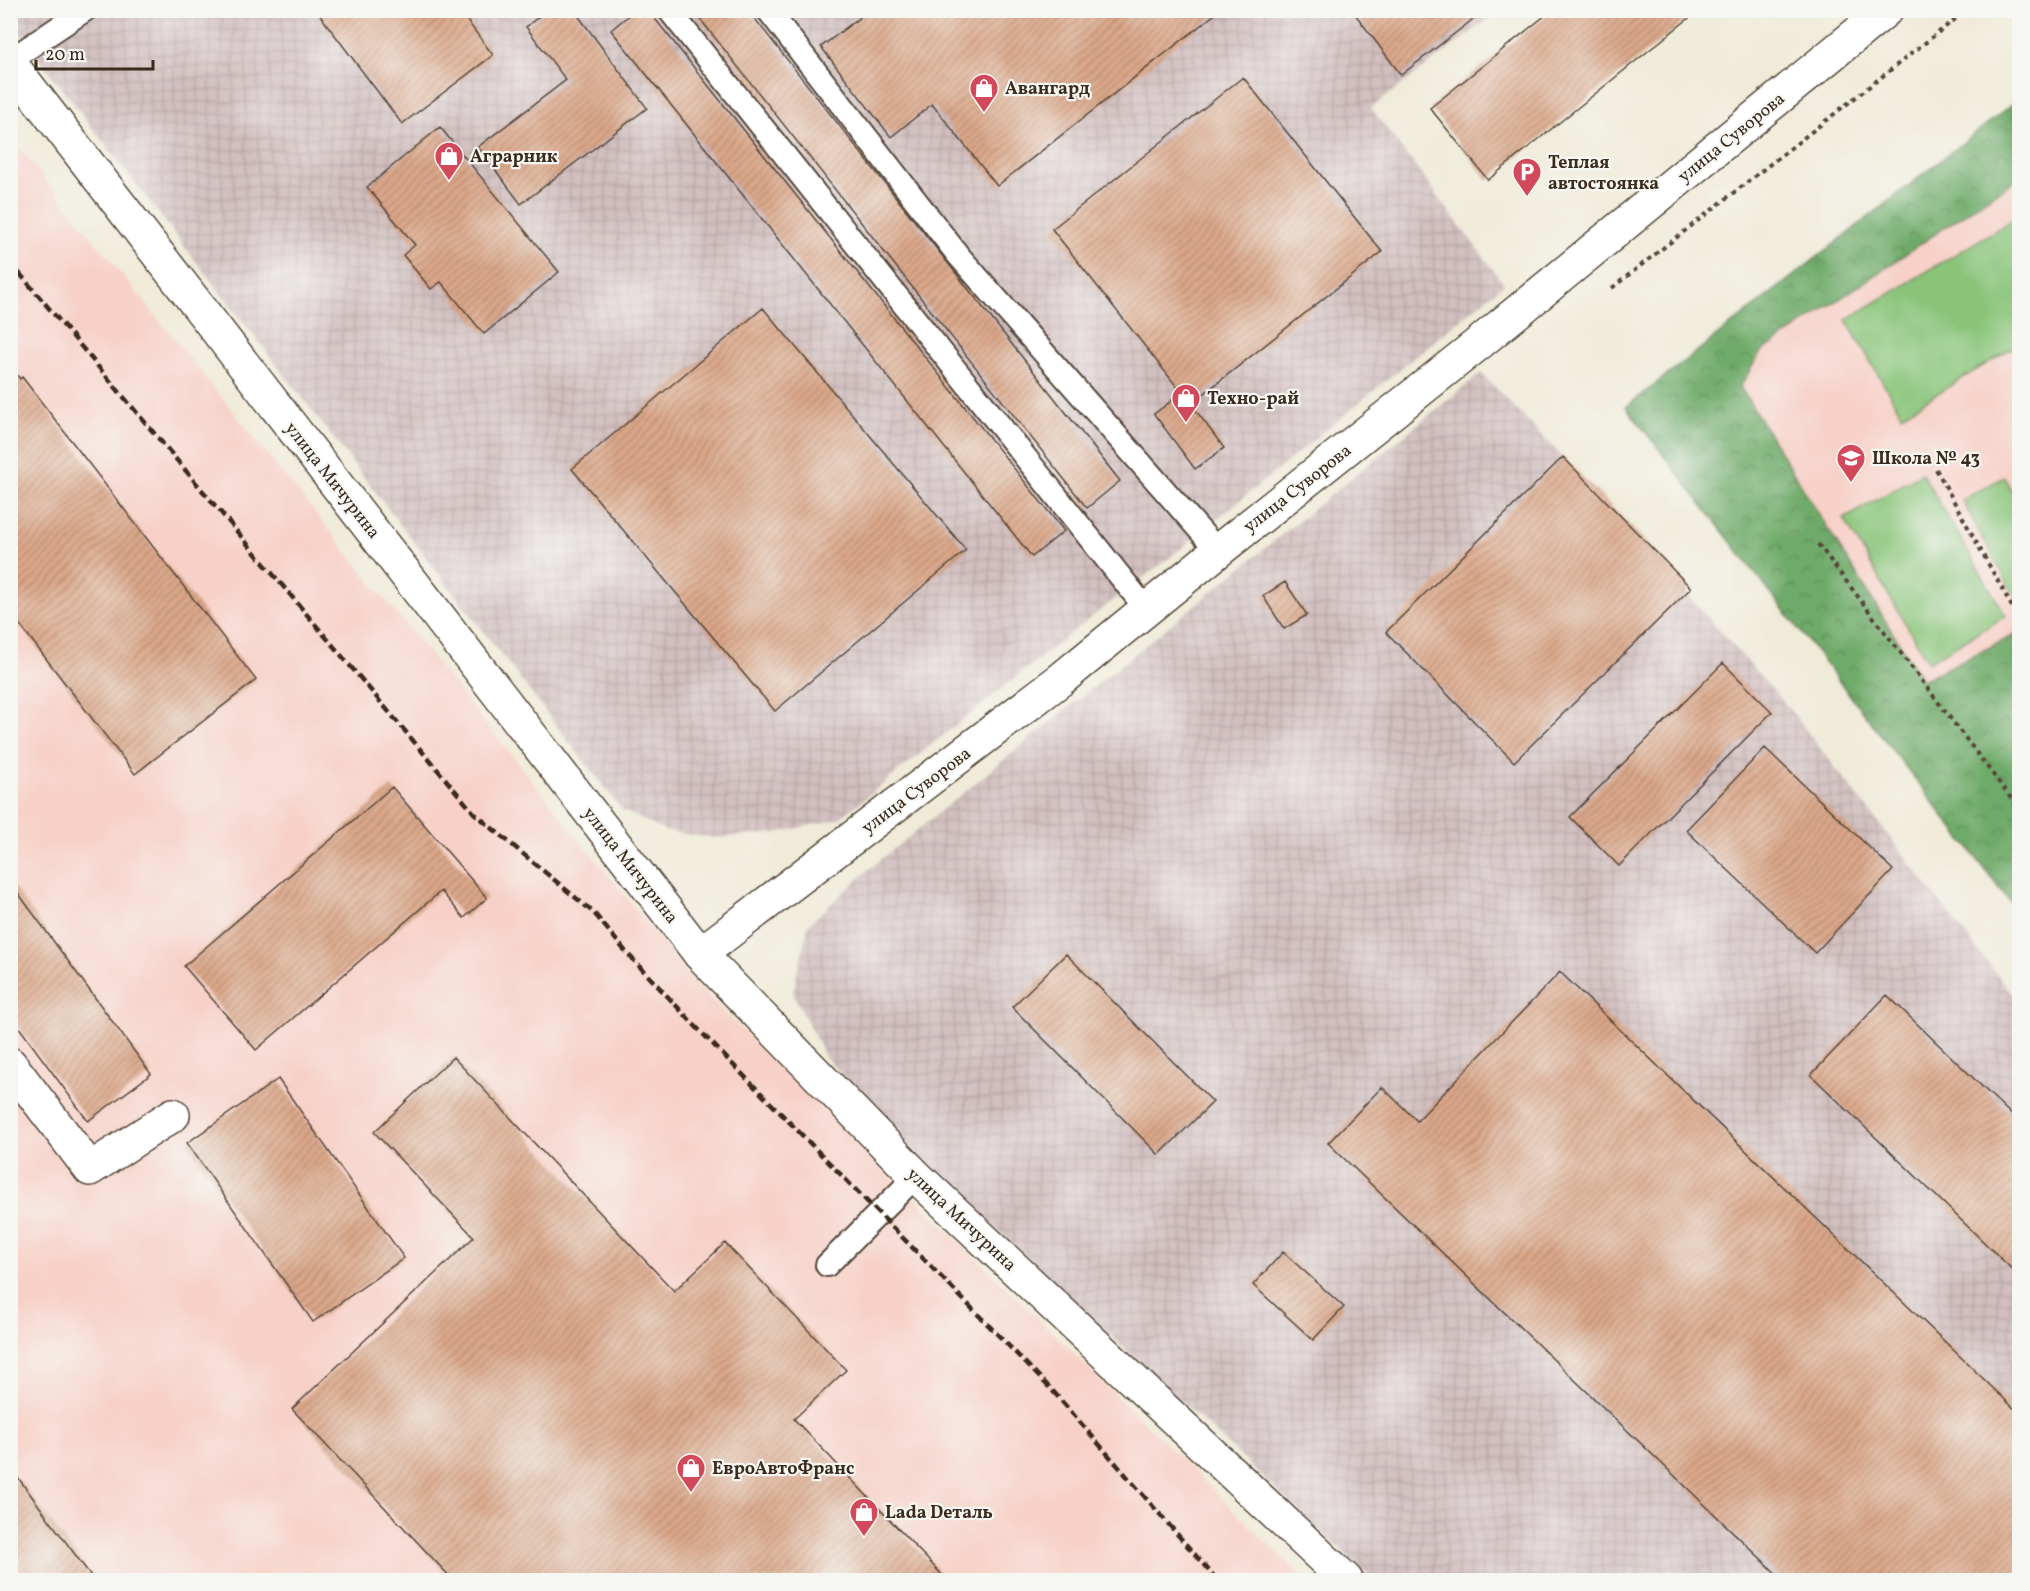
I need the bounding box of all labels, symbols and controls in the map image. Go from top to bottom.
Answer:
scale bar [36,33,153,71]
text: 20 m [45,43,85,68]
shop icon: Авангард [968,72,1000,114]
place label: Авангард [1005,77,1090,102]
street label: улица Суворова [1673,87,1791,189]
shop icon: Аграрник [433,140,465,182]
place label: Аграрник [470,145,558,170]
place label: Теплая автостоянка [1548,151,1659,197]
parking icon: Теплая автостоянка [1511,156,1543,198]
shop icon: Техно-рай [1170,382,1202,424]
place label: Техно-рай [1207,387,1299,412]
street label: улица Мичурина [278,417,385,545]
street label: улица Суворова [1239,439,1357,539]
school or university icon: Школа № 43 [1835,442,1867,484]
place label: Школа № 43 [1872,447,1980,472]
street label: улица Суворова [857,742,977,841]
street label: улица Мичурина [576,802,683,930]
street label: улица Мичурина [901,1163,1021,1278]
shop icon: ЕвроАвтоФранс [675,1452,707,1494]
place label: ЕвроАвтоФранс [712,1457,854,1482]
shop icon: Lada Dеталь [848,1496,880,1538]
place label: Lada Dеталь [885,1501,993,1526]

